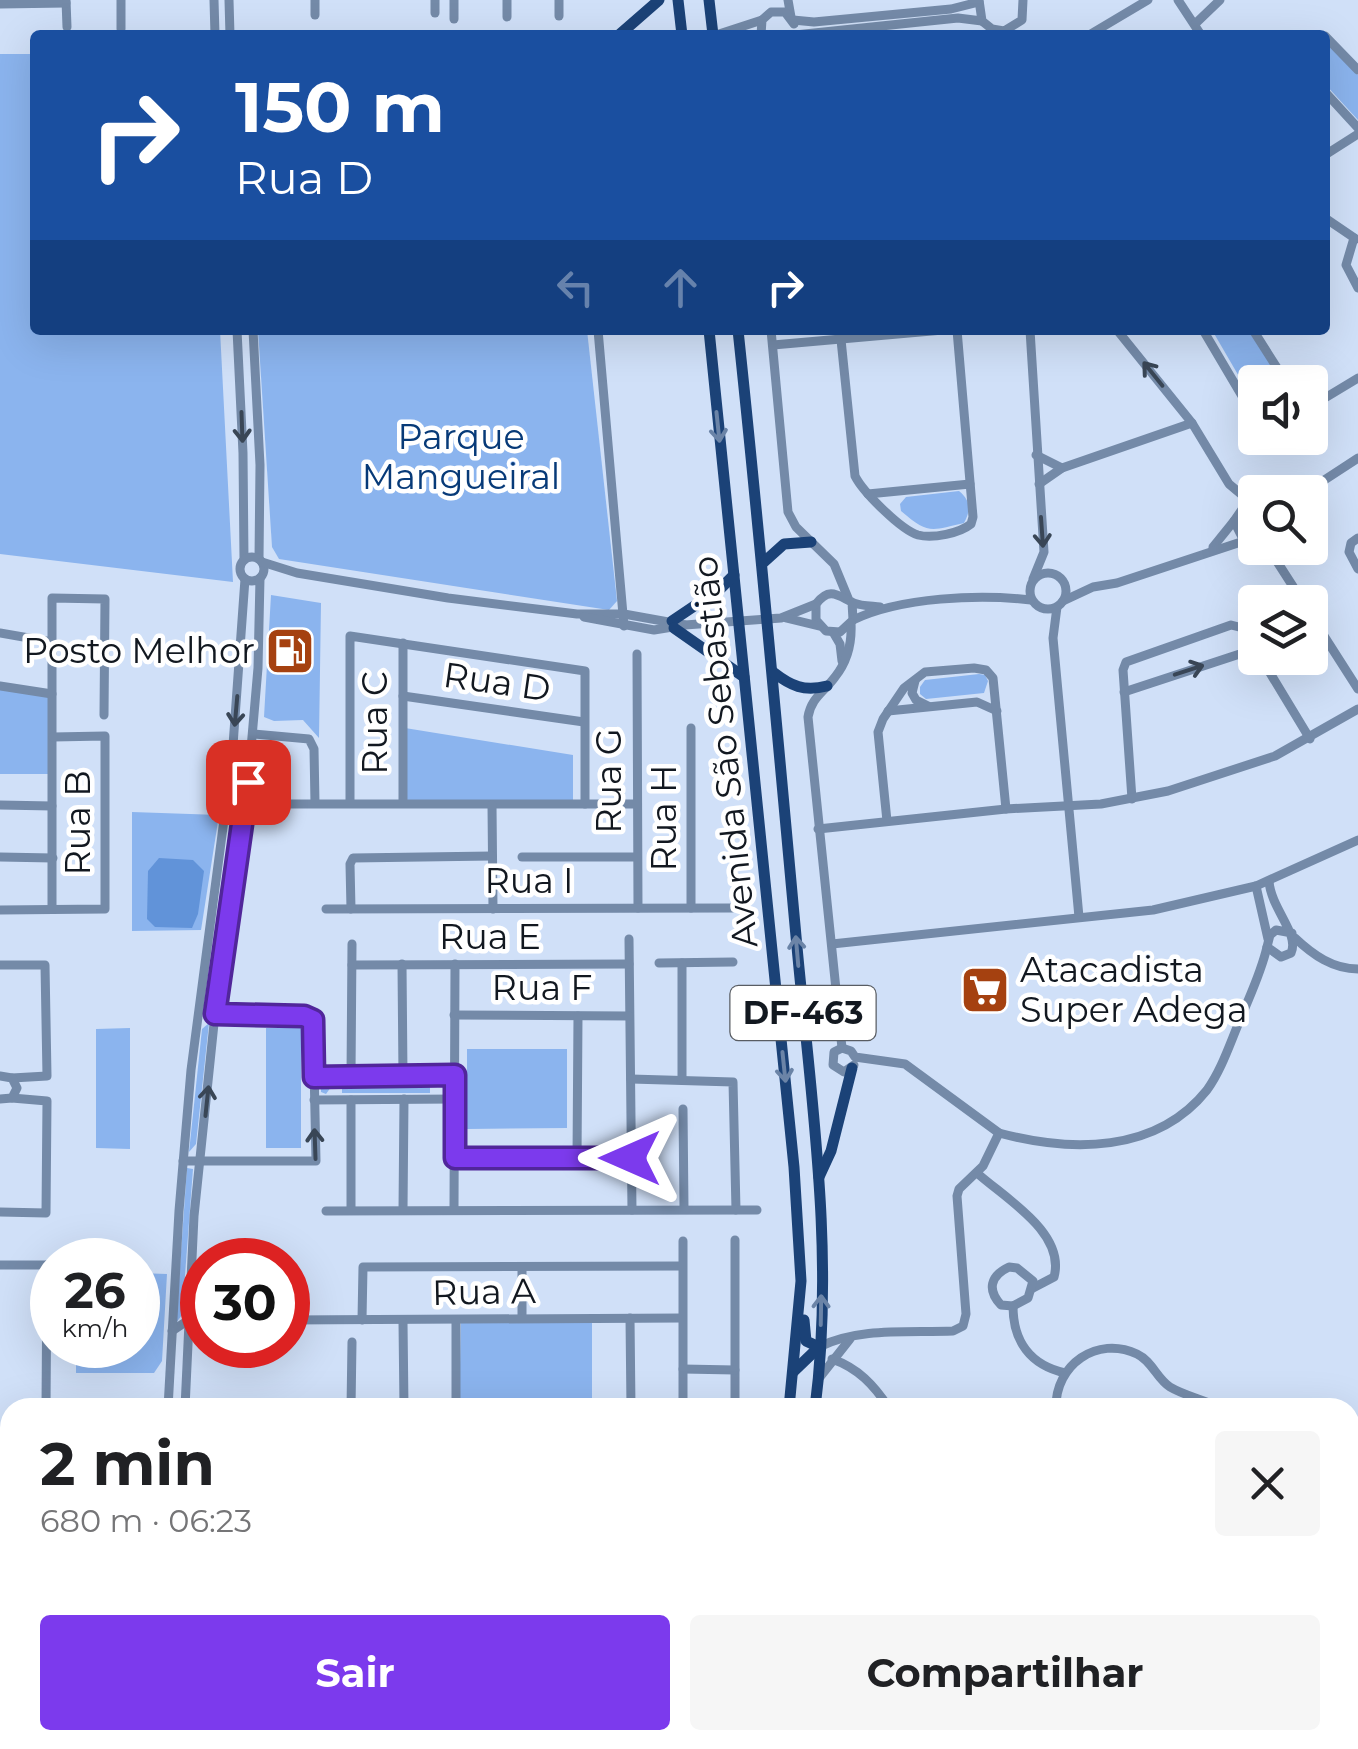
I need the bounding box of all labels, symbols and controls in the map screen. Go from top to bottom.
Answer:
text: 150 m [235,64,445,150]
icon: right [70,70,200,200]
text: Rua D [235,150,373,205]
icon: left [548,260,603,315]
icon: ahead [653,260,708,315]
icon: right [758,260,813,315]
one-way arrow [1142,361,1164,387]
map controls [1238,365,1328,675]
button: sound [1238,365,1328,455]
one-way arrow [709,410,728,443]
one-way arrow [233,411,252,443]
park label: Parque Mangueiral [362,415,560,498]
button: search [1238,475,1328,565]
one-way arrow [1033,516,1052,548]
street label: Avenida São Sebastião [683,554,766,950]
button: layers [1238,585,1328,675]
fuel station icon: Posto Melhor [264,625,316,677]
place label: Posto Melhor [23,629,255,672]
street label: Rua D [441,653,553,710]
one-way arrow [1173,660,1205,678]
street label: Rua C [353,671,396,775]
one-way arrow [227,694,246,726]
street label: Rua G [587,728,630,834]
pin [206,740,291,825]
icon: arrive [221,755,276,810]
street label: Rua H [642,764,685,872]
street label: Rua B [56,770,99,876]
street label: Rua I [484,859,574,902]
street label: Rua E [439,915,541,958]
one-way arrow [788,936,807,968]
place label: Atacadista Super Adega [1020,948,1248,1031]
supermarket icon: Atacadista Super Adega [959,964,1011,1016]
street label: Rua F [492,966,592,1009]
road number: DF-463 [730,986,876,1040]
one-way arrow [775,1051,794,1083]
one-way arrow [198,1085,217,1118]
position arrow [578,1106,682,1210]
one-way arrow [306,1128,325,1160]
speed limit sign: 30 [180,1238,310,1368]
text: 26 [64,1260,126,1321]
street label: Rua A [432,1269,537,1314]
one-way arrow [811,1295,830,1327]
text: km/h [62,1313,128,1343]
text: 2 min [40,1427,215,1500]
button: close [1215,1431,1320,1536]
text: 680 m · 06:23 [40,1501,252,1540]
button: Sair [40,1615,670,1730]
button: Compartilhar [690,1615,1320,1730]

